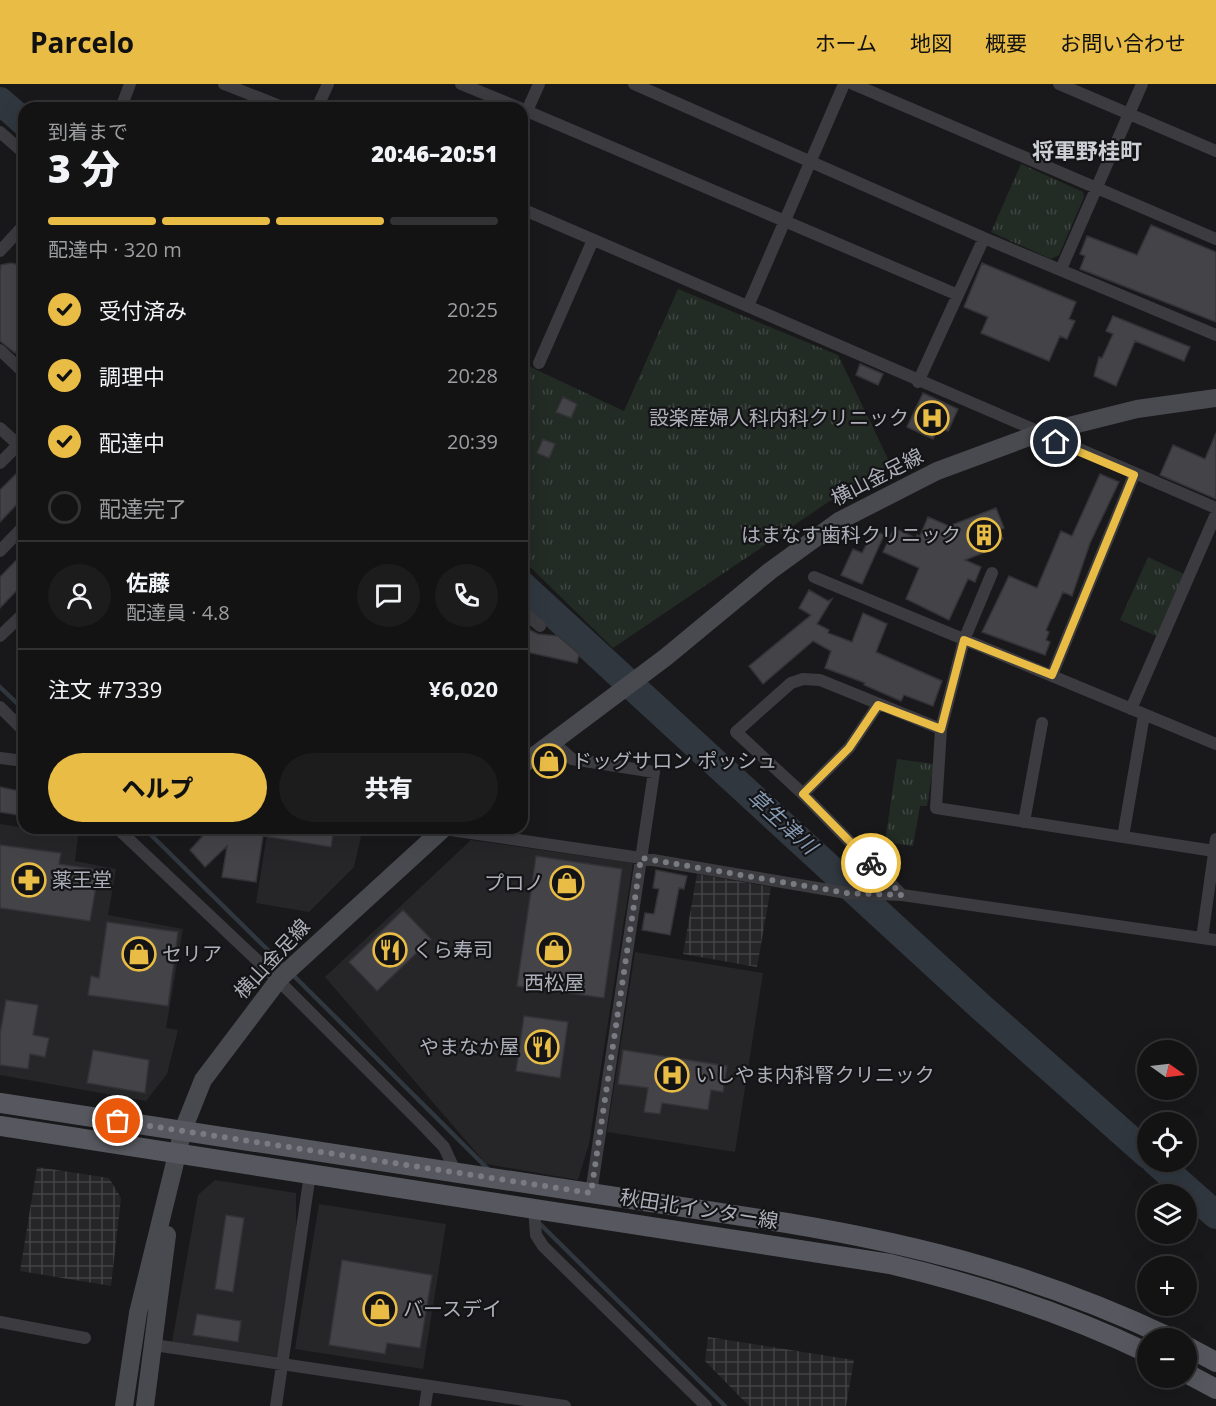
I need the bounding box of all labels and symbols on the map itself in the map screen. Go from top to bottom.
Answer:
district label: 将軍野桂町 [1032,135,1142,165]
hospital icon: 設楽産婦人科内科クリニック [914,400,950,436]
place label: 設楽産婦人科内科クリニック [649,404,909,431]
pin [1030,416,1081,467]
street label: 横山金足線 [826,442,927,511]
building icon: はまなす歯科クリニック [966,517,1002,553]
place label: はまなす歯科クリニック [741,521,961,548]
shop icon: ドッグサロン ポッシュ [531,743,567,779]
place label: ドッグサロン ポッシュ [572,747,777,774]
water label: 草生津川 [742,783,825,861]
courier [841,833,901,893]
pharmacy icon: 薬王堂 [11,862,47,898]
shop icon: プロノ [549,865,585,901]
place label: 薬王堂 [52,866,112,893]
place label: プロノ [484,869,544,896]
street label: 横山金足線 [228,913,316,1004]
restaurant icon: くら寿司 [372,932,408,968]
shop icon: 西松屋 [536,932,572,968]
shop icon: セリア [121,936,157,972]
place label: くら寿司 [413,936,493,963]
place label: セリア [162,940,222,967]
place label: 西松屋 [524,969,584,996]
restaurant icon: やまなか屋 [524,1029,560,1065]
place label: やまなか屋 [419,1033,519,1060]
north arrow [1137,1040,1197,1100]
hospital icon: いしやま内科腎クリニック [654,1057,690,1093]
place label: いしやま内科腎クリニック [695,1061,935,1088]
pin [92,1095,143,1146]
street label: 秋田北インター線 [618,1183,780,1234]
shop icon: バースデイ [362,1291,398,1327]
place label: バースデイ [403,1295,502,1322]

